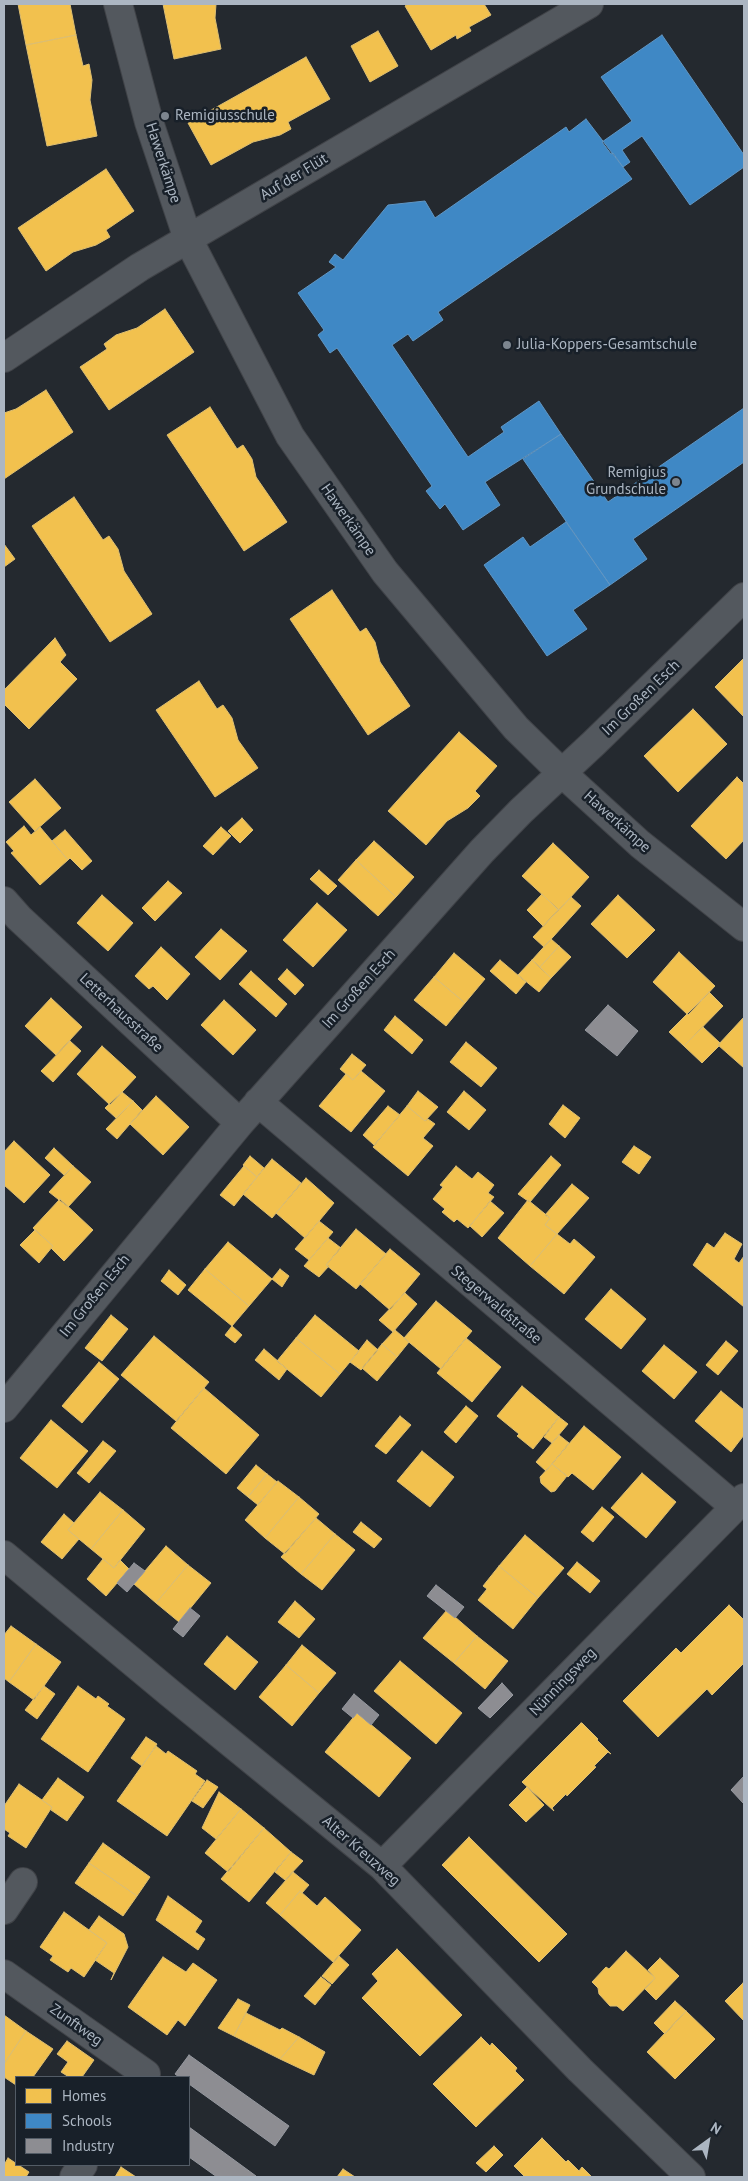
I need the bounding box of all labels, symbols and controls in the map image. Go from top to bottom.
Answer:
place label: Remigiusschule [175,107,275,125]
marker: Remigiusschule [159,110,171,122]
street label: Hawerkämpe [142,120,184,206]
street label: Auf der Flüt [257,150,331,204]
place label: Julia-Koppers-Gesamtschule [517,336,697,354]
marker: Julia-Koppers-Gesamtschule [501,339,513,351]
place label: Remigius Grundschule [586,464,666,499]
marker: Remigius Grundschule [670,476,682,488]
street label: Hawerkämpe [317,481,379,559]
street label: Im Großen Esch [598,656,684,740]
street label: Hawerkämpe [580,787,654,857]
street label: Im Großen Esch [319,945,399,1033]
street label: Letterhausstraße [75,970,167,1056]
street label: Im Großen Esch [56,1251,134,1341]
street label: Stegerwaldstraße [447,1262,545,1348]
street label: Nünningsweg [526,1644,600,1720]
street label: Alter Kreuzweg [318,1812,404,1890]
street label: Zunftweg [46,2000,106,2050]
legend [15,2076,190,2166]
text: Homes [62,2086,106,2105]
text: Schools [62,2111,112,2130]
north arrow [683,2116,733,2166]
text: N [707,2118,725,2138]
text: Industry [62,2136,114,2155]

